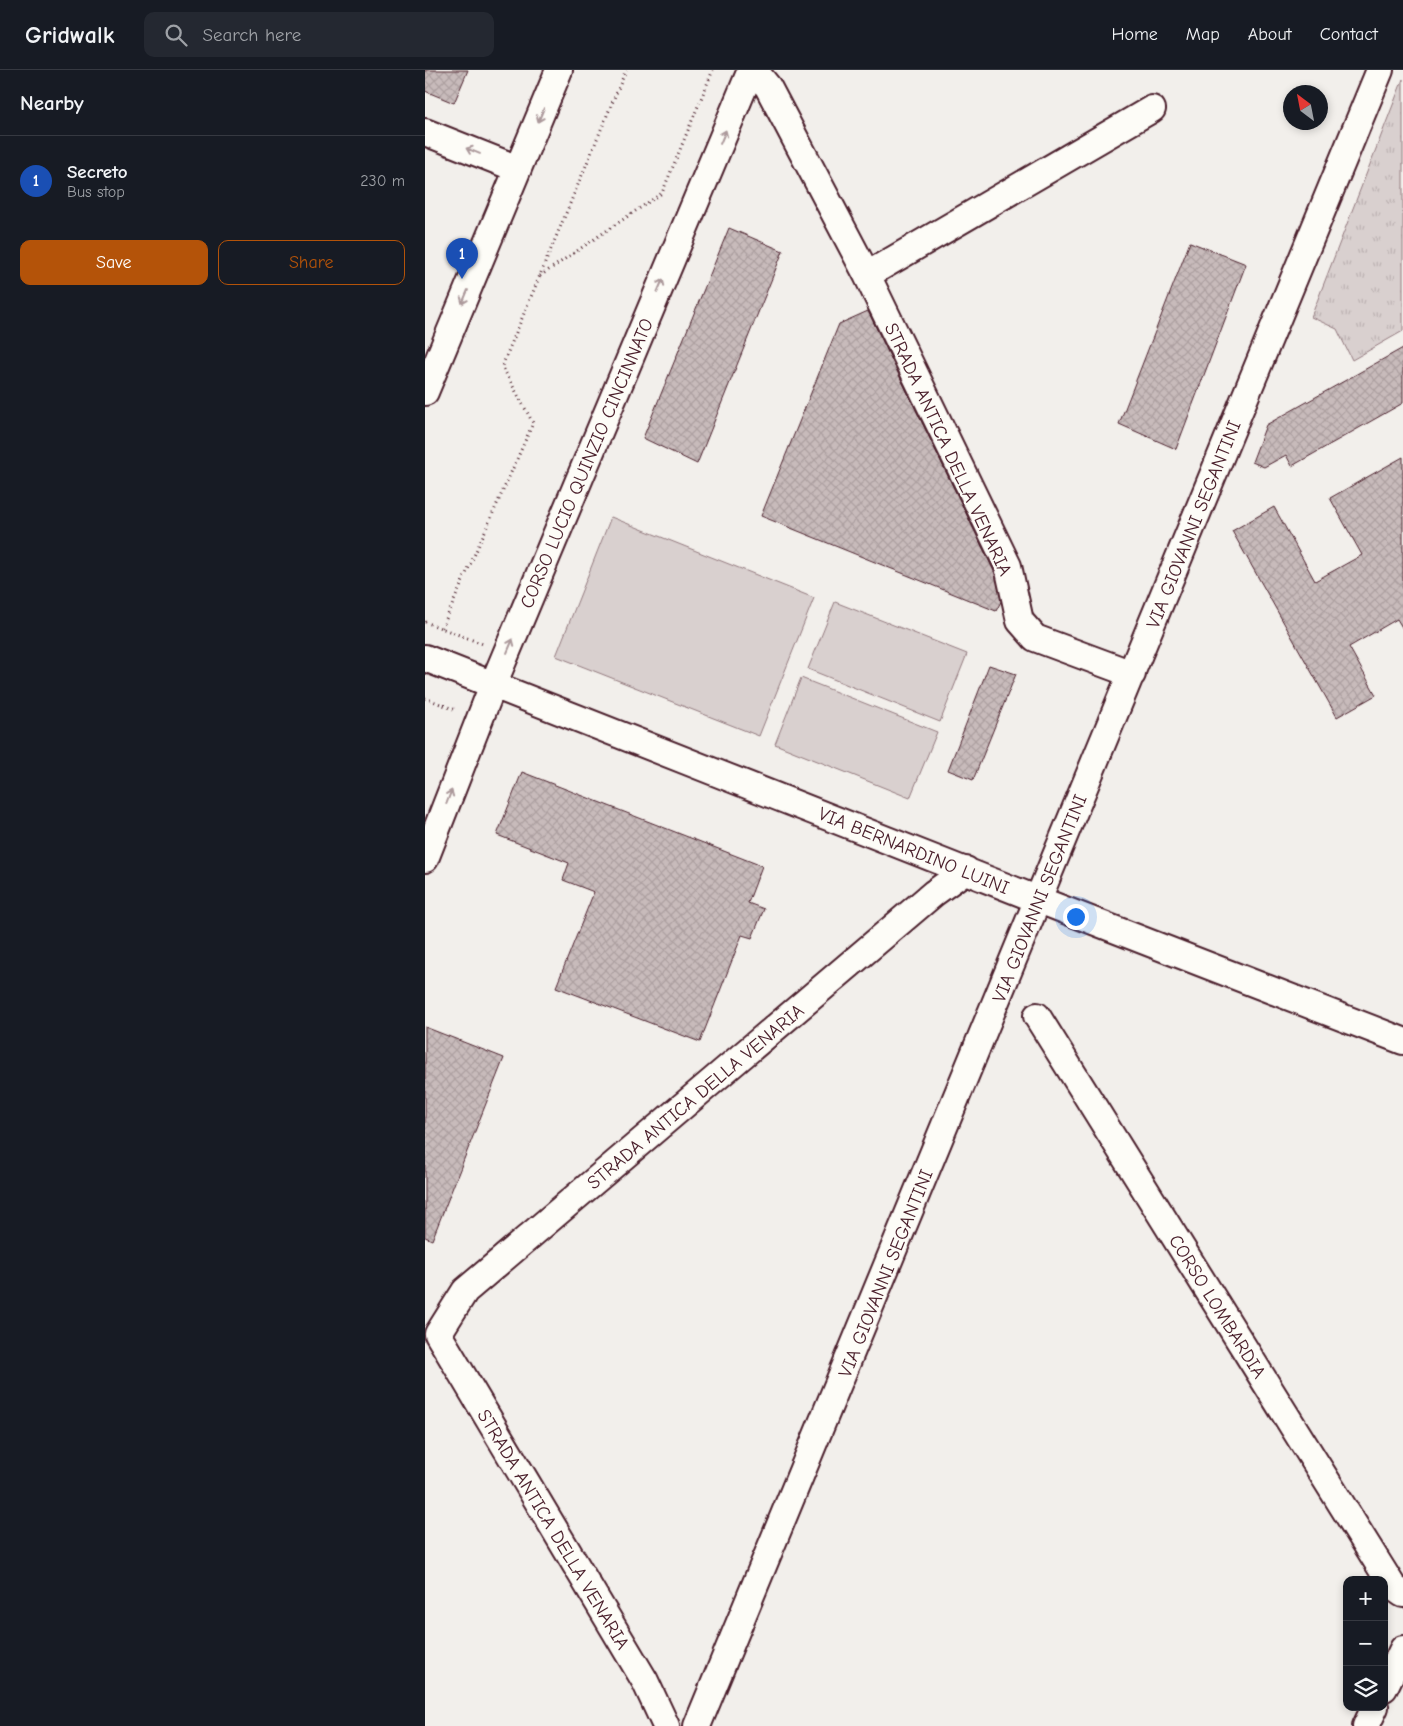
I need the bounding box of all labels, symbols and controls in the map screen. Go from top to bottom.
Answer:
search box [144,12,494,57]
text: Gridwalk [25,21,114,49]
icon: search [162,21,190,49]
text: Search here [202,24,301,46]
text: Home [1111,24,1158,45]
text: Map [1186,24,1220,45]
text: About [1248,24,1292,45]
text: Contact [1320,24,1378,45]
north arrow [1283,85,1328,130]
text: Nearby [20,91,84,115]
one-way arrow [535,107,545,122]
one-way arrow [720,129,729,144]
one-way arrow [466,145,481,155]
text: Secreto [67,161,128,183]
text: 1 [33,172,39,190]
text: 230 m [360,172,405,190]
text: Bus stop [67,183,125,201]
pin: 1 [446,238,478,279]
button: Save [20,240,208,285]
button: Share [218,240,405,285]
one-way arrow [656,279,666,294]
one-way arrow [459,289,469,304]
street label: CORSO LUCIO QUINZIO CINCINNATO [516,315,658,612]
street label: STRADA ANTICA DELLA VENARIA [880,320,1016,579]
street label: VIA GIOVANNI SEGANTINI [1142,417,1246,632]
one-way arrow [505,639,515,654]
one-way arrow [445,790,454,805]
street label: VIA GIOVANNI SEGANTINI [988,791,1092,1006]
street label: VIA BERNARDINO LUINI [815,803,1012,899]
your location [1063,904,1089,930]
street label: STRADA ANTICA DELLA VENARIA [583,1000,809,1194]
street label: VIA GIOVANNI SEGANTINI [834,1166,938,1381]
street label: CORSO LOMBARDIA [1164,1231,1270,1382]
street label: STRADA ANTICA DELLA VENARIA [473,1405,634,1654]
map controls [1343,1576,1388,1711]
button: + [1343,1576,1388,1621]
button: − [1343,1621,1388,1666]
button: layers [1343,1666,1388,1711]

